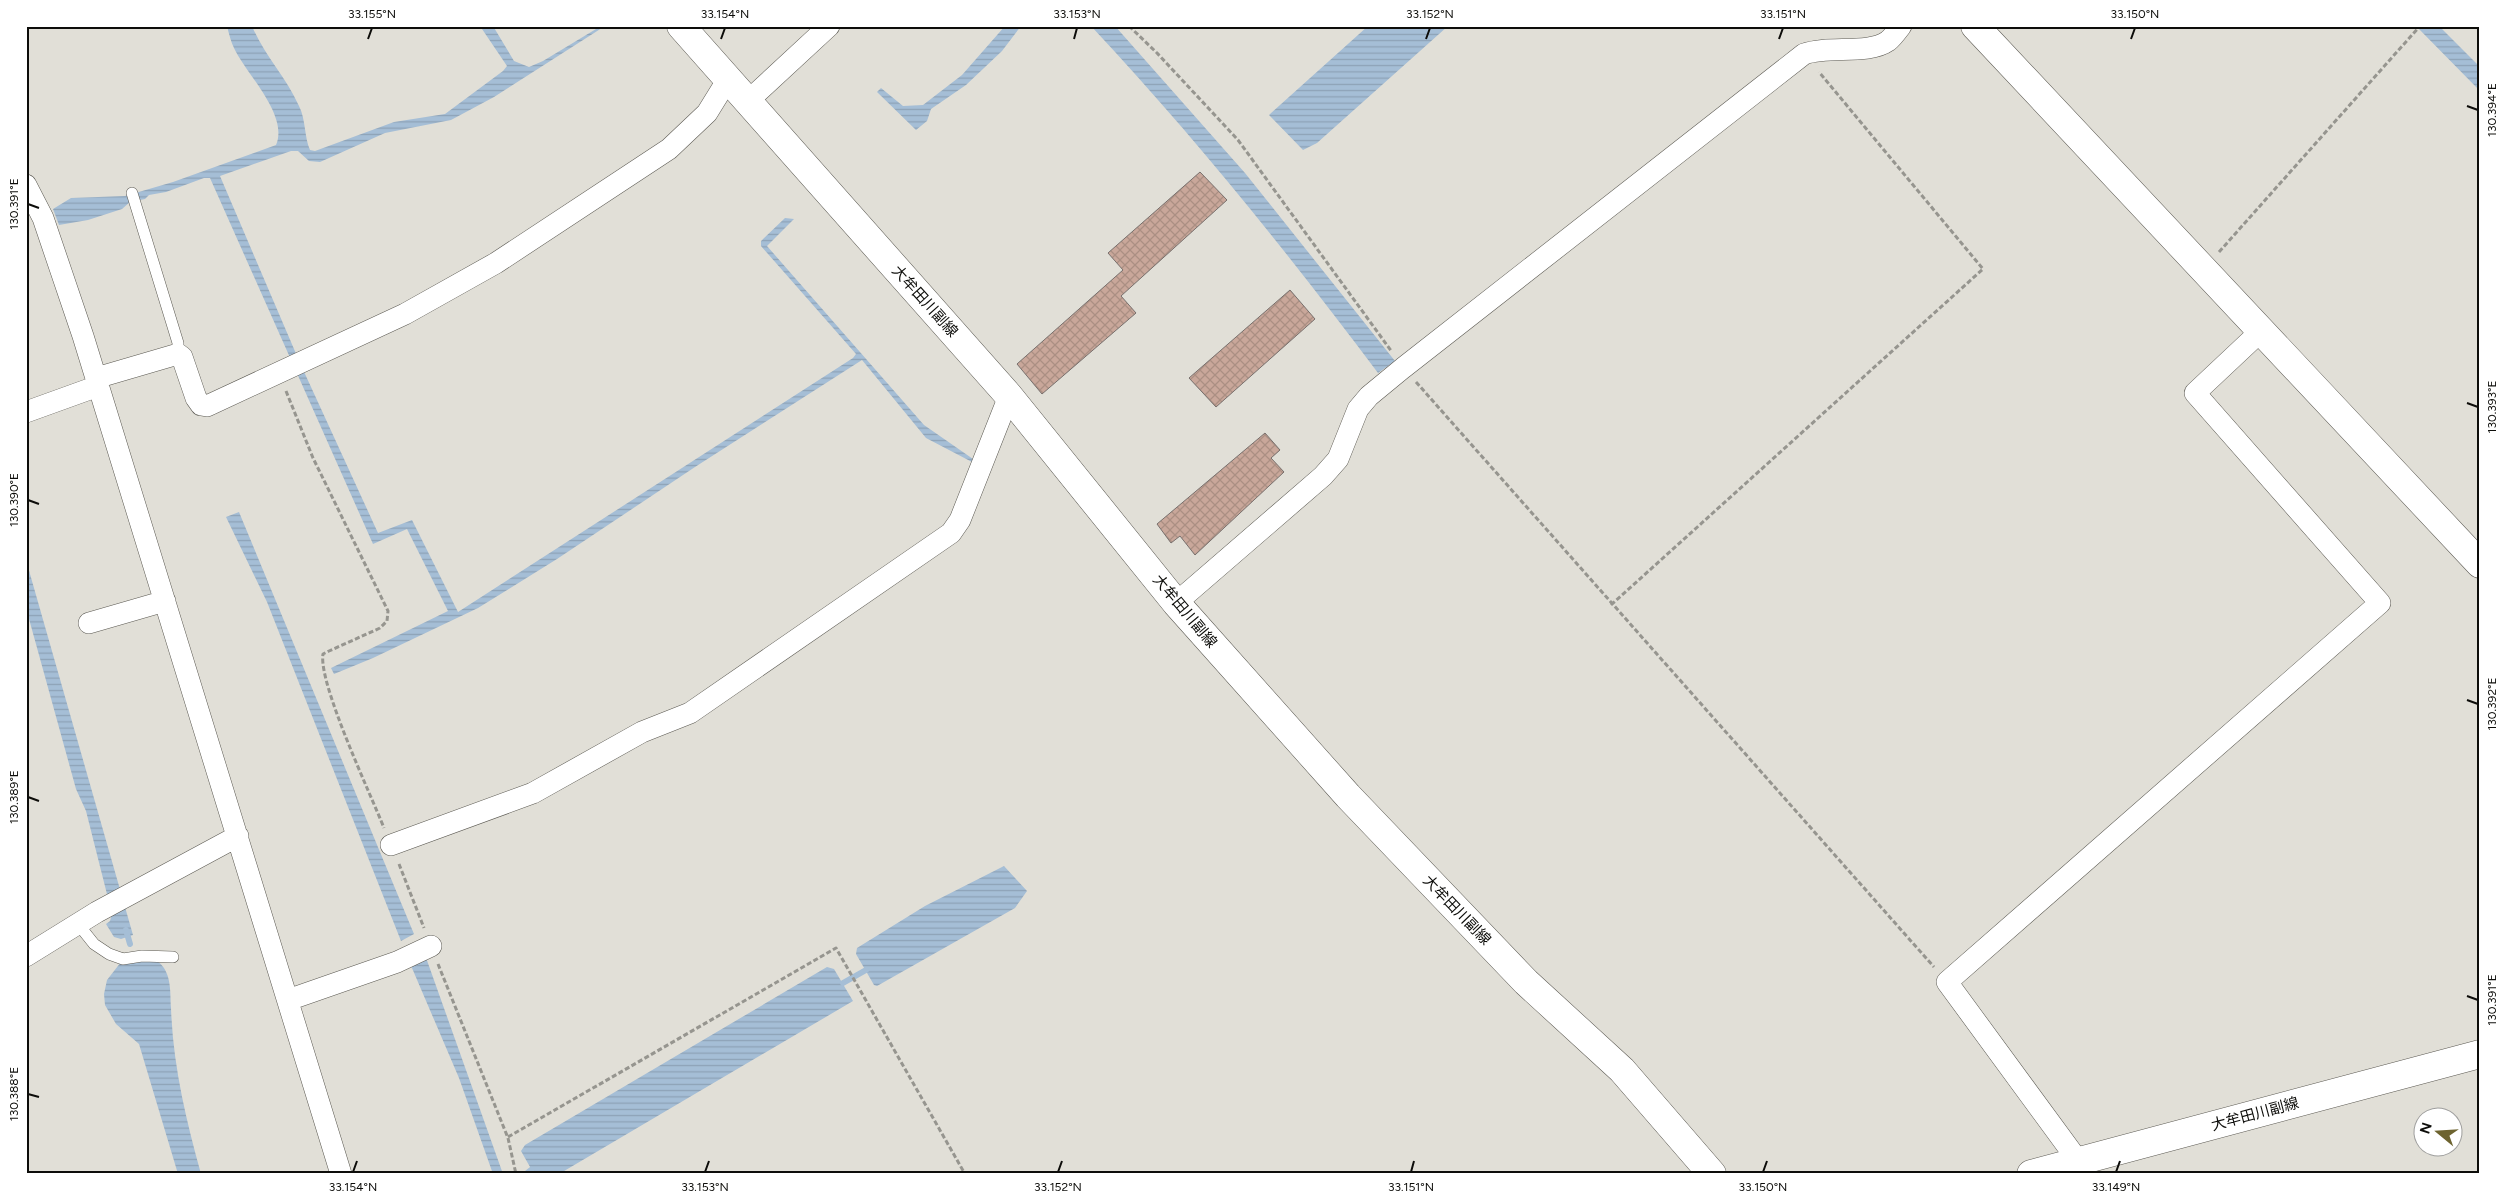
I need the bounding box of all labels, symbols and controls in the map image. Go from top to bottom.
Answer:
text: 33.155°N [348,7,396,21]
text: 33.154°N [701,7,749,21]
text: 33.153°N [1053,7,1101,21]
text: 33.152°N [1406,7,1454,21]
text: 33.151°N [1760,7,1806,21]
text: 33.150°N [2111,7,2159,21]
text: 130.394°E [2485,83,2499,137]
text: 130.391°E [7,178,21,230]
street label: 大牟田川副線 [888,262,962,340]
text: 130.393°E [2485,380,2499,434]
text: 130.390°E [7,473,21,527]
street label: 大牟田川副線 [1149,571,1221,651]
text: 130.392°E [2485,677,2499,731]
text: 130.389°E [7,770,21,824]
street label: 大牟田川副線 [1419,871,1495,949]
text: 130.391°E [2485,974,2499,1026]
text: 130.388°E [7,1067,21,1121]
street label: 大牟田川副線 [2209,1094,2301,1134]
north arrow [2414,1108,2464,1158]
text: N [2416,1120,2436,1136]
text: 33.154°N [329,1180,377,1194]
text: 33.153°N [681,1180,729,1194]
text: 33.152°N [1034,1180,1082,1194]
text: 33.151°N [1388,1180,1434,1194]
text: 33.150°N [1739,1180,1787,1194]
text: 33.149°N [2092,1180,2140,1194]

